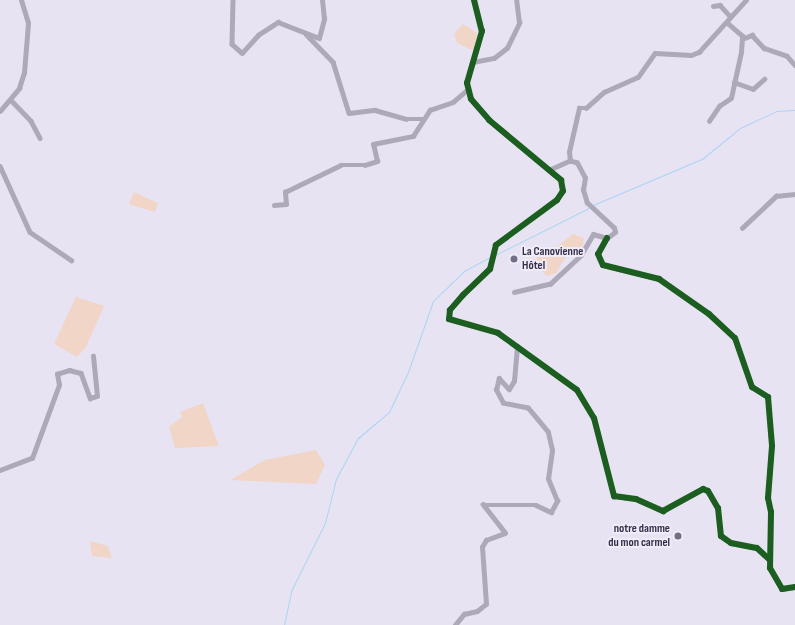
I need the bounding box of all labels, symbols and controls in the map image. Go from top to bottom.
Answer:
place label: La Canovienne Hôtel [522,245,583,273]
marker: La Canovienne Hôtel [509,254,519,264]
place label: notre damme du mon carmel [608,522,670,550]
marker: notre damme du mon carmel [673,531,683,541]

